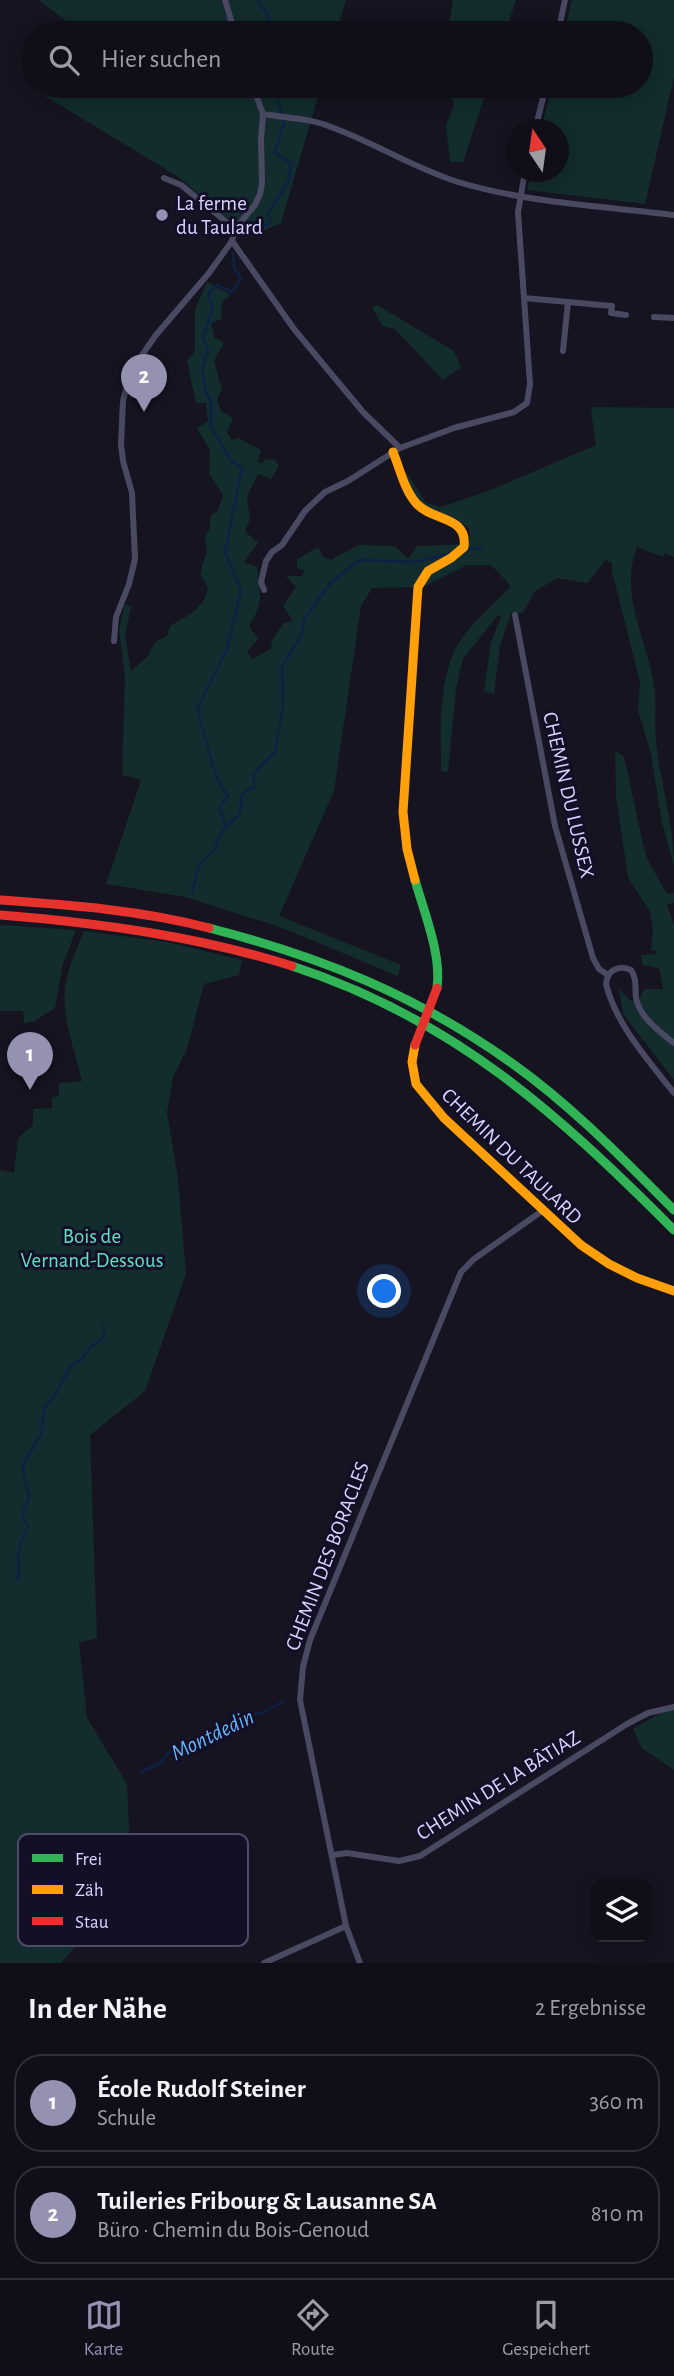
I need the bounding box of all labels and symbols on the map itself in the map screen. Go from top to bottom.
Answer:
north arrow [506,119,569,182]
place label: La ferme du Taulard [176,193,263,238]
marker: La ferme du Taulard [154,207,170,223]
pin: 2 [121,354,167,412]
street label: CHEMIN DU LUSSEX [539,710,598,880]
pin: 1 [7,1032,53,1090]
street label: CHEMIN DU TAULARD [438,1084,586,1228]
park label: Bois de Vernand-Dessous [21,1226,163,1271]
your location [367,1274,401,1308]
street label: CHEMIN DES BORACLES [282,1459,373,1653]
water label: Montdedin [168,1705,258,1765]
street label: CHEMIN DE LA BÂTIAZ [412,1725,584,1844]
legend [18,1834,248,1946]
text: Frei [75,1850,102,1869]
text: Zäh [75,1881,104,1900]
text: Stau [75,1913,109,1932]

